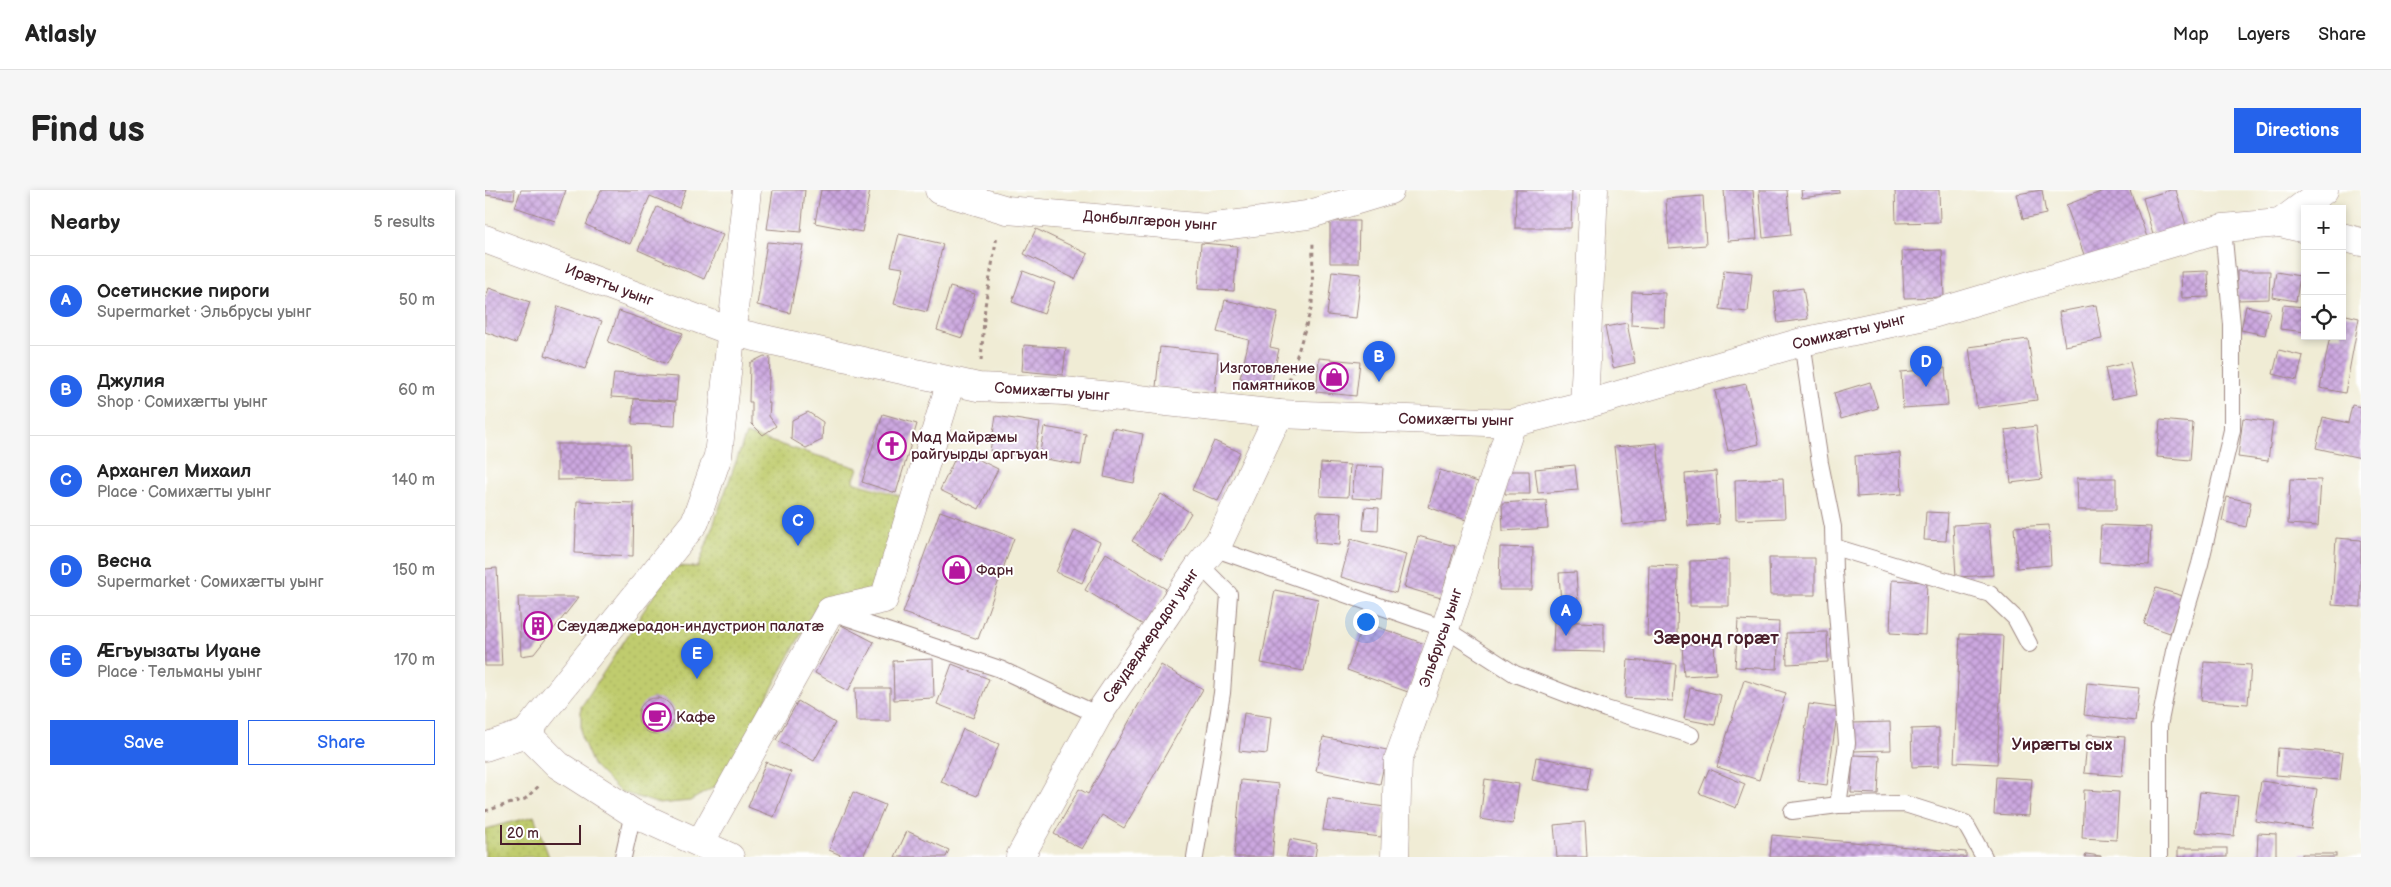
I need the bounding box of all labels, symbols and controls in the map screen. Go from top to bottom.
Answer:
text: Atlasly [25,20,96,49]
text: Map [2173,24,2209,45]
text: Layers [2237,24,2290,45]
text: Share [2318,24,2366,45]
button: Directions [2234,108,2361,153]
text: Find us [30,109,145,152]
map controls [2301,205,2346,340]
button: + [2301,205,2346,250]
street label: Донбылгæрон уынг [1082,207,1218,235]
text: Nearby [50,210,120,235]
text: 5 results [373,213,435,232]
button: − [2301,250,2346,295]
street label: Ирæтты уынг [562,259,656,311]
text: Осетинские пироги [97,280,270,303]
text: A [61,291,71,310]
text: 50 m [399,291,435,310]
button: locate [2301,295,2346,340]
text: Supermarket · Эльбрусы уынг [97,303,312,322]
street label: Сомихæгты уынг [1791,310,1908,354]
pin: B [1363,341,1395,382]
pin: D [1910,346,1942,387]
place label: Изготовление памятников [1219,359,1315,395]
shop icon: Изготовление памятников [1319,362,1349,392]
text: Джулия [97,370,165,393]
street label: Сомихæгты уынг [994,378,1110,406]
text: B [60,381,72,400]
text: 60 m [398,381,435,400]
text: Shop · Сомихæгты уынг [97,393,268,412]
street label: Сомихæгты уынг [1398,409,1514,431]
place label: Мад Майрæмы райгуырды аргъуан [911,428,1048,464]
church icon: Мад Майрæмы райгуырды аргъуан [877,431,907,461]
text: Архангел Михаил [97,460,251,483]
text: C [60,471,72,490]
text: 140 m [392,471,435,490]
text: Place · Сомихæгты уынг [97,483,271,502]
pin: C [782,505,814,546]
text: Весна [97,550,151,573]
shop icon: Фарн [942,555,972,585]
text: D [60,561,72,580]
text: 150 m [393,561,435,580]
place label: Фарн [976,561,1013,580]
street label: Сæудæджерадон уынг [1099,565,1203,707]
text: Supermarket · Сомихæгты уынг [97,573,324,592]
street label: Эльбрусы уынг [1415,586,1467,690]
pin: A [1550,595,1582,636]
your location [1353,609,1379,635]
building icon: Сæудæджерадон-индустрион палатæ [523,611,553,641]
place label: Сæудæджерадон-индустрион палатæ [557,617,824,636]
district label: Зæронд горæт [1653,628,1779,649]
pin: E [681,638,713,679]
text: Æгъуызаты Иуане [97,640,261,663]
text: E [61,651,71,670]
text: 170 m [394,651,435,670]
text: Place · Тельманы уынг [97,663,262,682]
cafe icon: Кафе [642,702,672,732]
place label: Кафе [676,708,715,727]
button: Save [50,720,238,765]
button: Share [248,720,435,765]
district label: Уирæгты сых [2012,736,2113,755]
scale bar [500,822,581,845]
text: 20 m [507,825,539,842]

